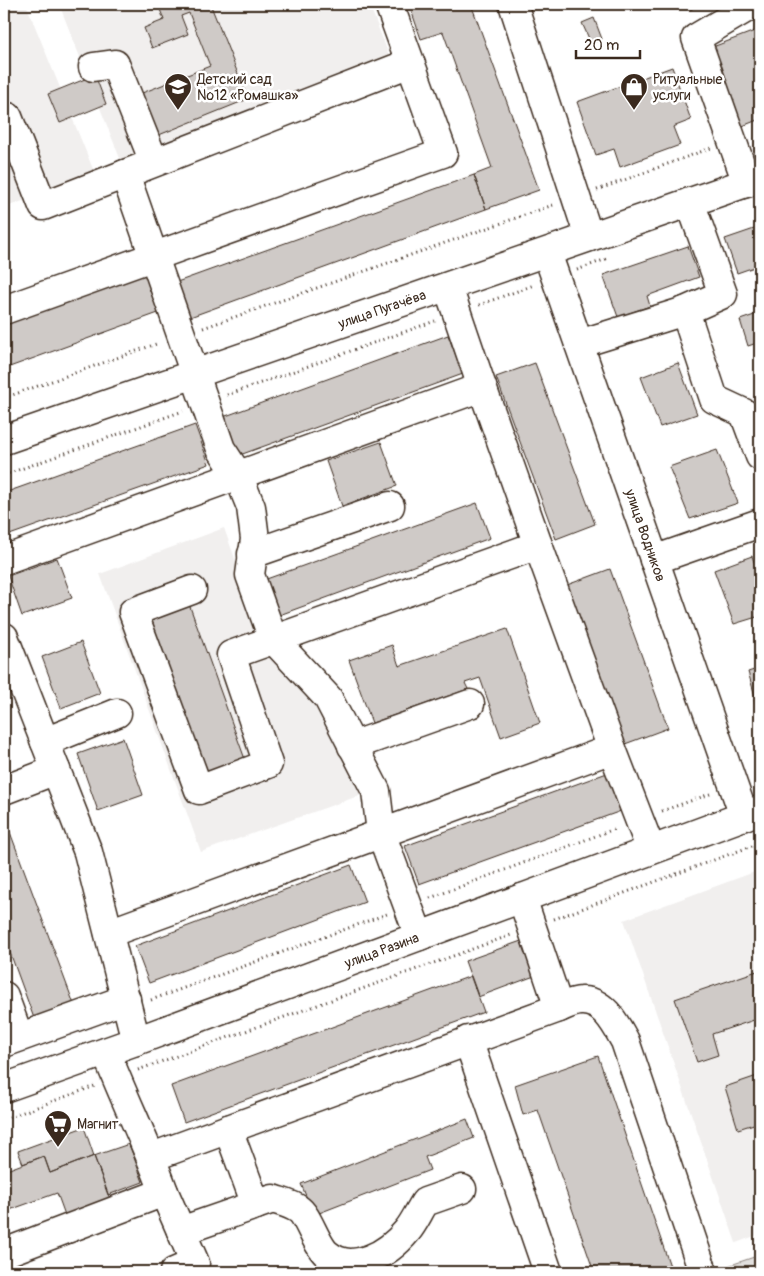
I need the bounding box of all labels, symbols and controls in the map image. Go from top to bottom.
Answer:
scale bar [576,28,640,60]
text: 20 m [584,36,619,55]
place label: Детский сад №12 «Ромашка» [196,71,298,104]
place label: Ритуальные услуги [652,71,722,104]
school or university icon: Детский сад №12 «Ромашка» [163,72,193,111]
shop icon: Ритуальные услуги [619,72,649,111]
street label: улица Пугачёва [335,286,428,333]
street label: улица Водников [621,486,669,584]
street label: улица Разина [341,929,421,972]
supermarket icon: Магнит [43,1109,73,1148]
place label: Магнит [77,1116,119,1133]

